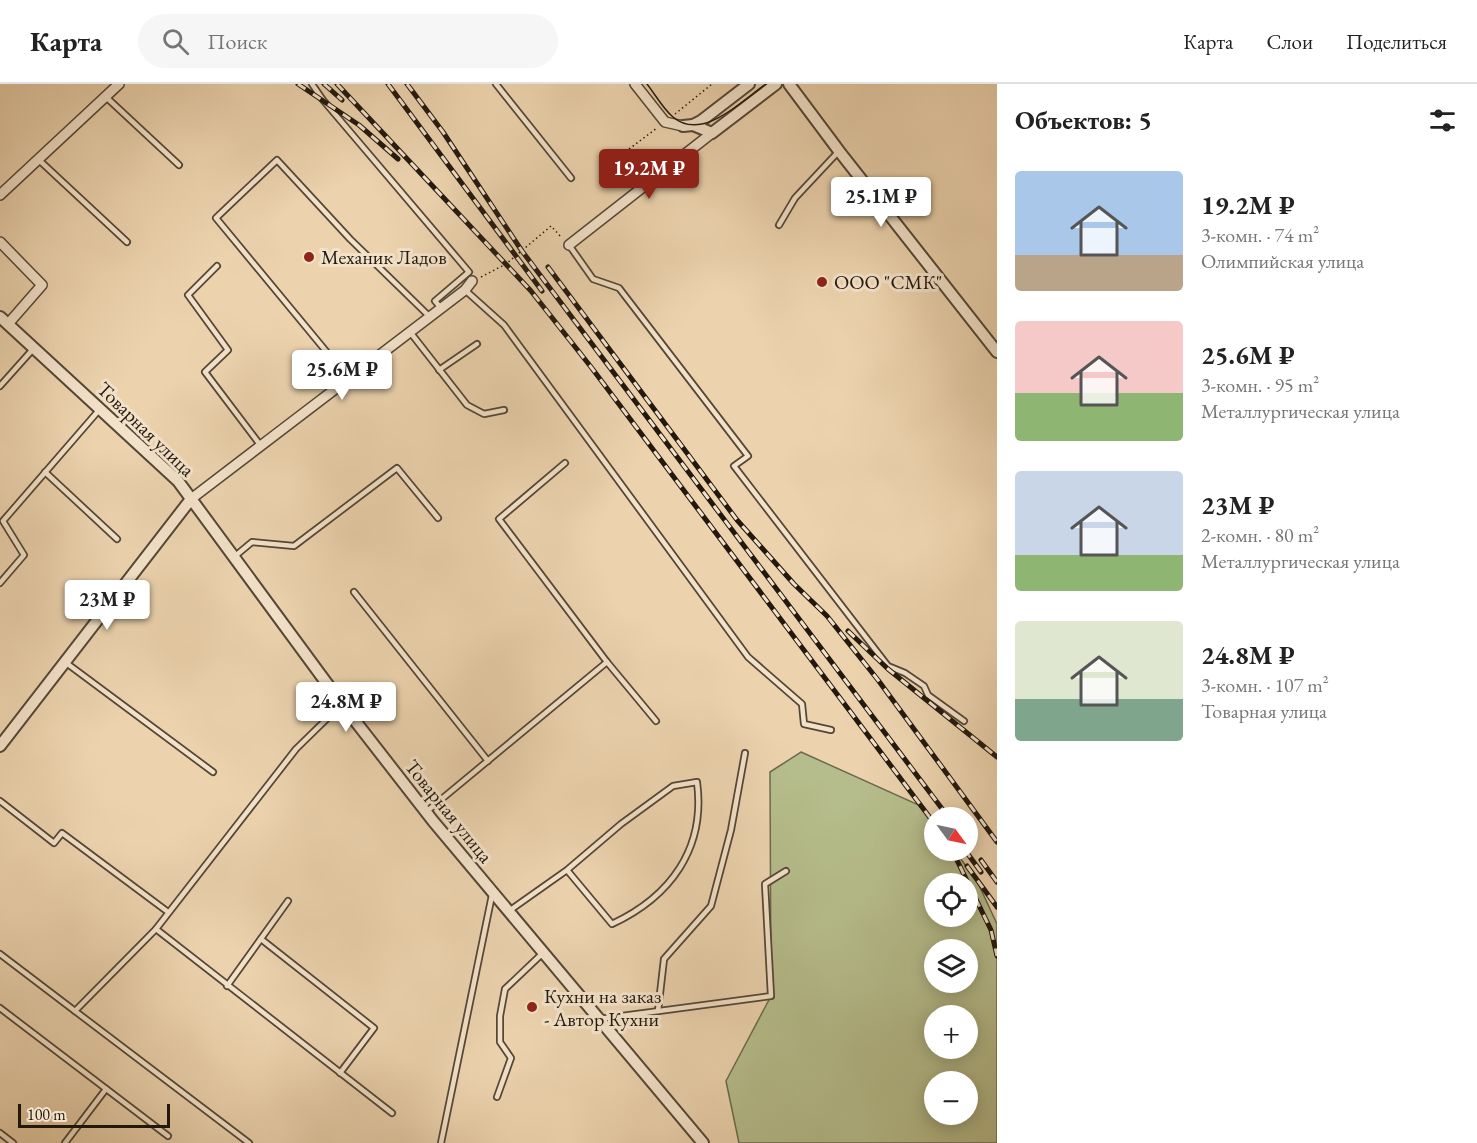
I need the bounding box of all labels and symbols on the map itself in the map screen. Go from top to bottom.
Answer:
pin: 19.2M ₽ [594,149,704,200]
pin: 25.1M ₽ [826,177,936,228]
place label: Механик Ладов [321,244,447,270]
marker: Механик Ладов [302,250,316,264]
place label: ООО "СМК" [834,269,942,295]
marker: ООО "СМК" [815,275,829,289]
pin: 25.6M ₽ [287,350,397,401]
street label: Товарная улица [92,376,200,482]
pin: 23M ₽ [65,580,149,631]
pin: 24.8M ₽ [291,682,401,733]
street label: Товарная улица [399,754,499,868]
north arrow [924,807,978,861]
place label: Кухни на заказ - Автор Кухни [544,983,662,1032]
marker: Кухни на заказ - Автор Кухни [525,1000,539,1014]
scale bar [18,1101,170,1128]

